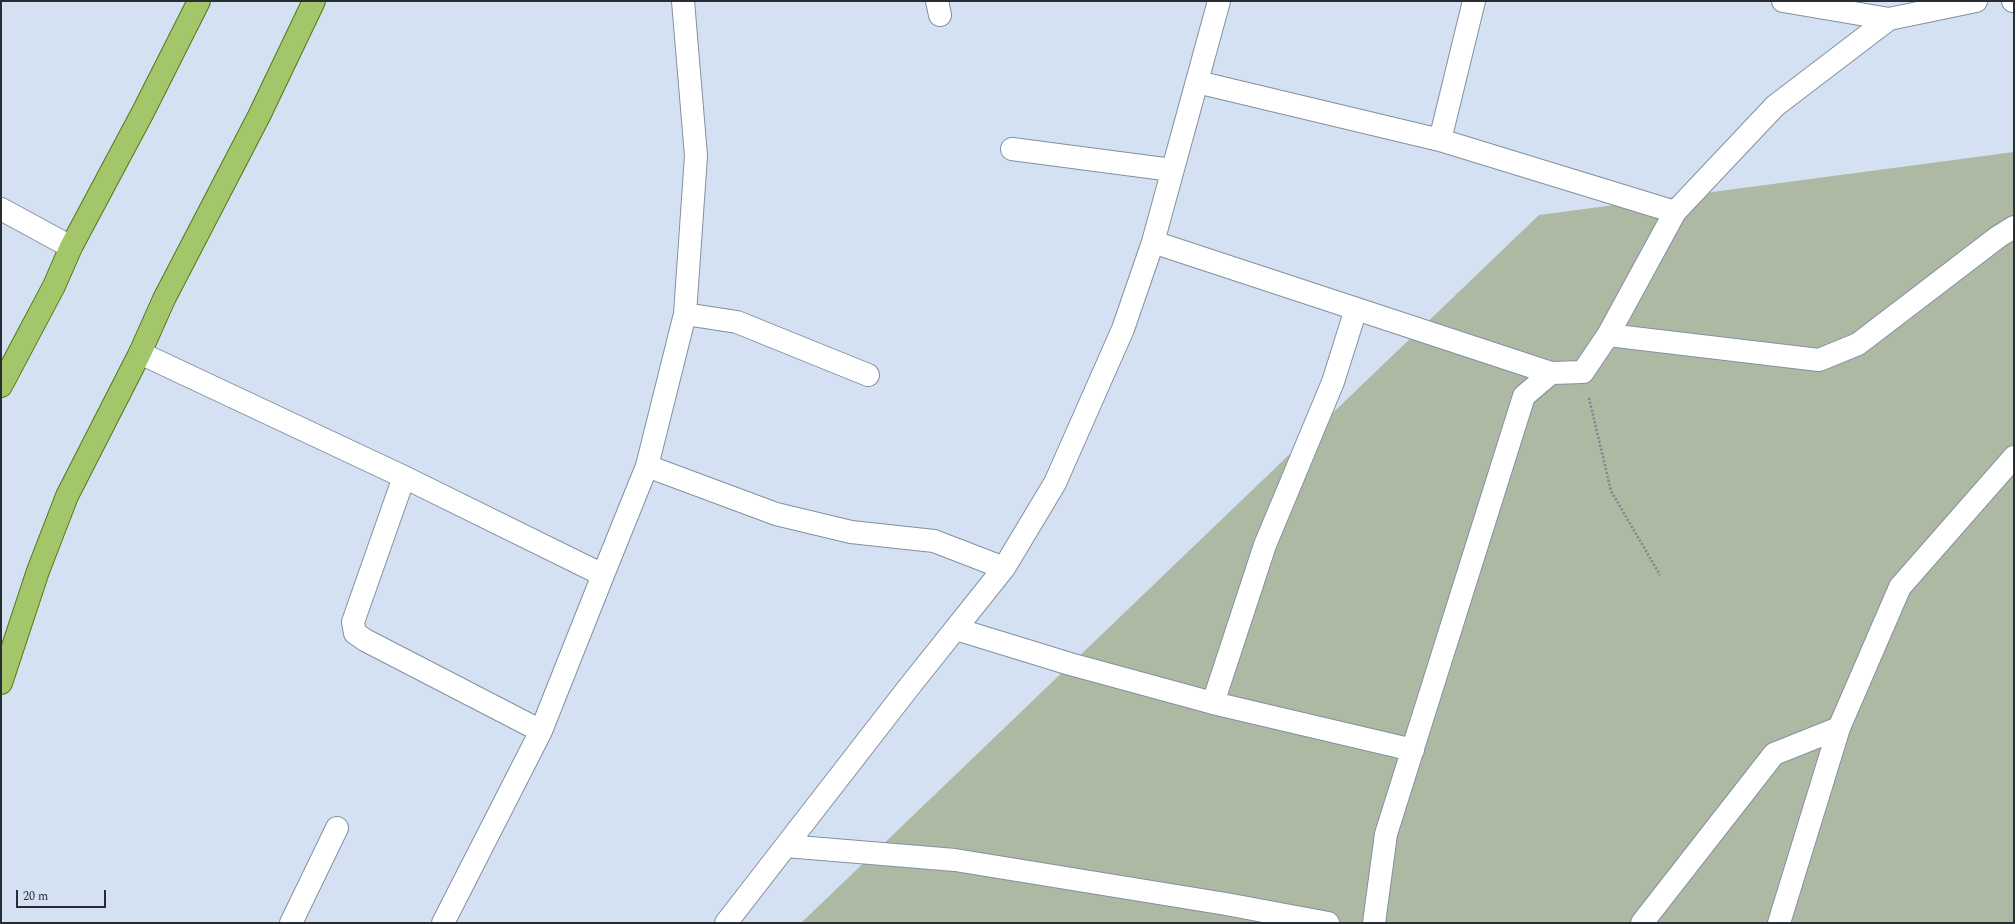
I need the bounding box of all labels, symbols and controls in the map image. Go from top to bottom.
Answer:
scale bar [18,882,108,908]
text: 20 m [23,887,48,906]

